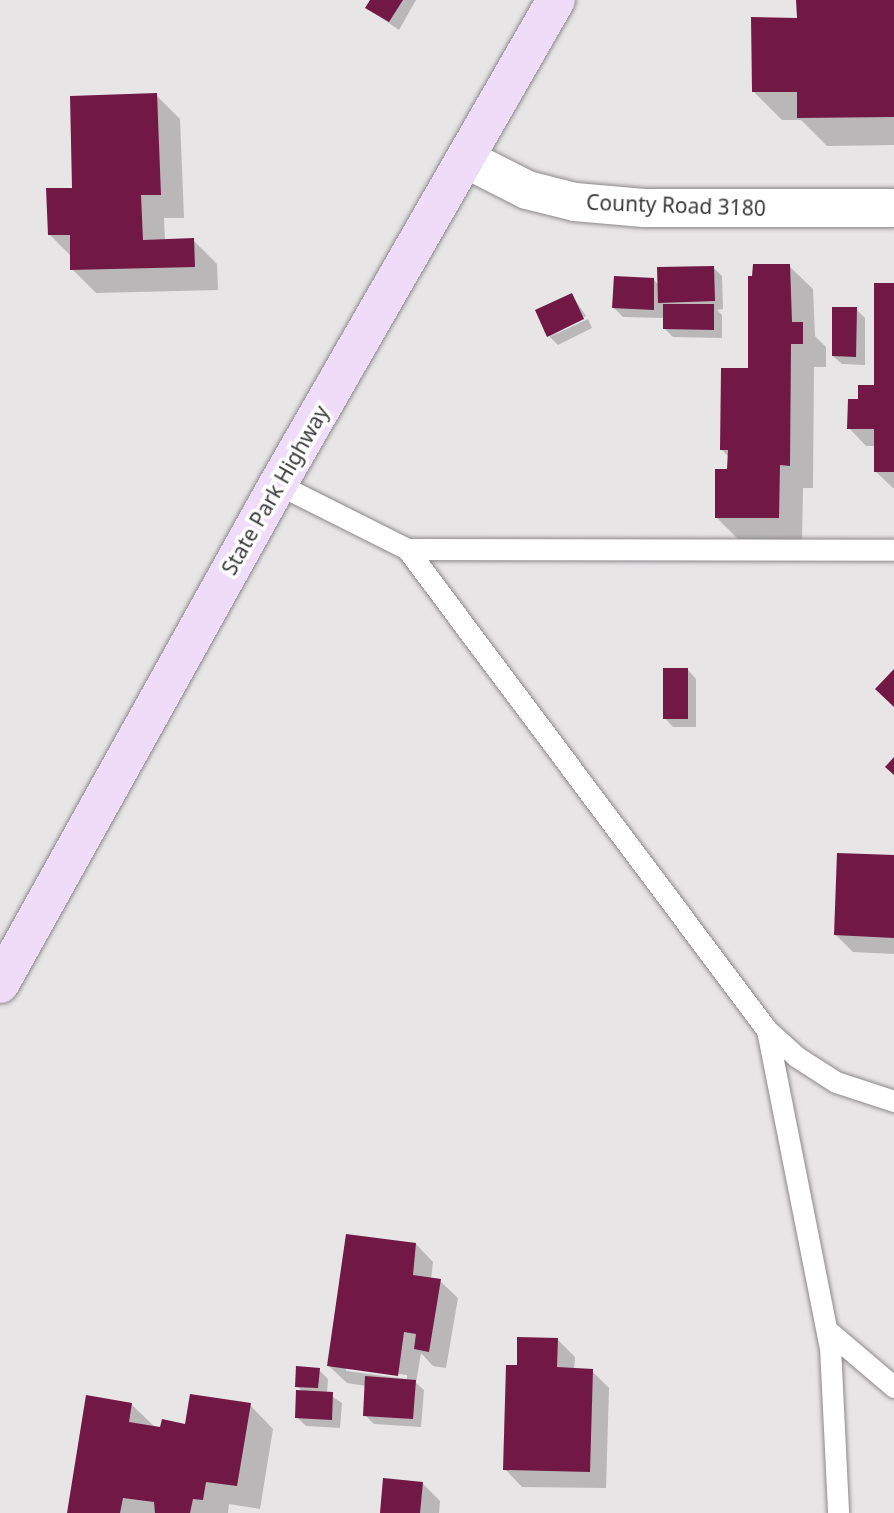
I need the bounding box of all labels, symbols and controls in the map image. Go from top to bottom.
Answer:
street label: County Road 3180 [586,189,766,221]
street label: State Park Highway [216,401,334,579]

